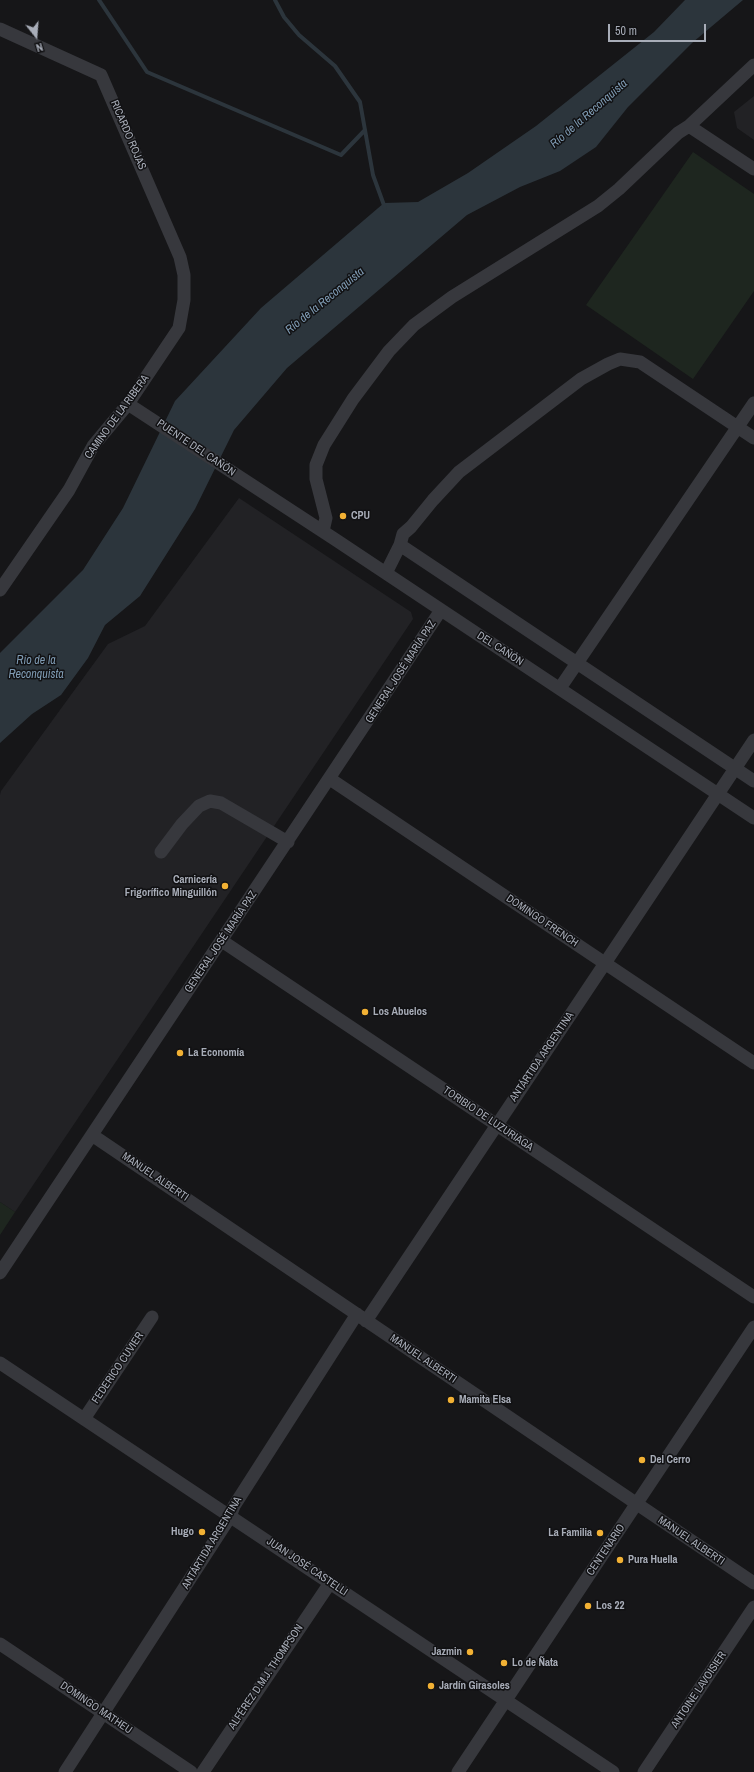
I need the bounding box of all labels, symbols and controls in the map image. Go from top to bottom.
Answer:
north arrow [16,16,56,56]
scale bar [610,16,708,42]
text: 50 m [615,23,637,39]
text: N [34,40,45,55]
water label: Río de la Reconquista [548,77,630,151]
street label: RICARDO ROJAS [107,98,149,172]
water label: Río de la Reconquista [283,265,367,337]
street label: CAMINO DE LA RIBERA [82,372,152,462]
street label: PUENTE DEL CAÑÓN [154,417,238,479]
place label: CPU [351,509,370,523]
marker: CPU [338,511,348,521]
street label: GENERAL JOSÉ MARÍA PAZ [363,618,439,726]
street label: DEL CAÑÓN [474,629,526,669]
water label: Río de la Reconquista [8,654,64,682]
place label: Carnicería Frigorífico Minguillón [125,873,217,899]
marker: Carnicería Frigorífico Minguillón [220,881,230,891]
street label: GENERAL JOSÉ MARÍA PAZ [182,889,260,995]
street label: DOMINGO FRENCH [503,892,581,950]
place label: Los Abuelos [373,1005,427,1019]
marker: Los Abuelos [360,1007,370,1017]
street label: ANTÁRTIDA ARGENTINA [507,1010,577,1104]
place label: La Economía [188,1046,244,1060]
marker: La Economía [175,1048,185,1058]
street label: TORIBIO DE LUZURIAGA [440,1084,536,1154]
street label: MANUEL ALBERTI [119,1150,191,1204]
street label: FEDERICO CUVIER [89,1330,147,1406]
street label: MANUEL ALBERTI [387,1332,459,1386]
place label: Mamita Elsa [459,1393,511,1407]
marker: Mamita Elsa [446,1395,456,1405]
place label: Del Cerro [650,1453,691,1467]
marker: Del Cerro [637,1455,647,1465]
street label: ANTÁRTIDA ARGENTINA [179,1494,245,1592]
street label: MANUEL ALBERTI [655,1514,727,1568]
street label: CENTENARIO [584,1522,628,1578]
place label: Hugo [171,1525,194,1539]
place label: La Familia [548,1526,592,1540]
marker: Hugo [197,1527,207,1537]
marker: La Familia [595,1528,605,1538]
street label: JUAN JOSÉ CASTELLI [264,1535,350,1599]
place label: Pura Huella [628,1553,678,1567]
marker: Pura Huella [615,1555,625,1565]
place label: Los 22 [596,1599,625,1613]
marker: Los 22 [583,1601,593,1611]
street label: ALFÉREZ D.M.J. THOMPSON [226,1622,306,1732]
place label: Jazmin [431,1645,462,1659]
marker: Jazmin [465,1647,475,1657]
street label: ANTOINE LAVOISIER [669,1649,729,1731]
place label: Lo de Ñata [512,1656,558,1670]
marker: Lo de Ñata [499,1658,509,1668]
street label: DOMINGO MATHEU [57,1679,135,1737]
place label: Jardín Girasoles [439,1679,510,1693]
marker: Jardín Girasoles [426,1681,436,1691]

